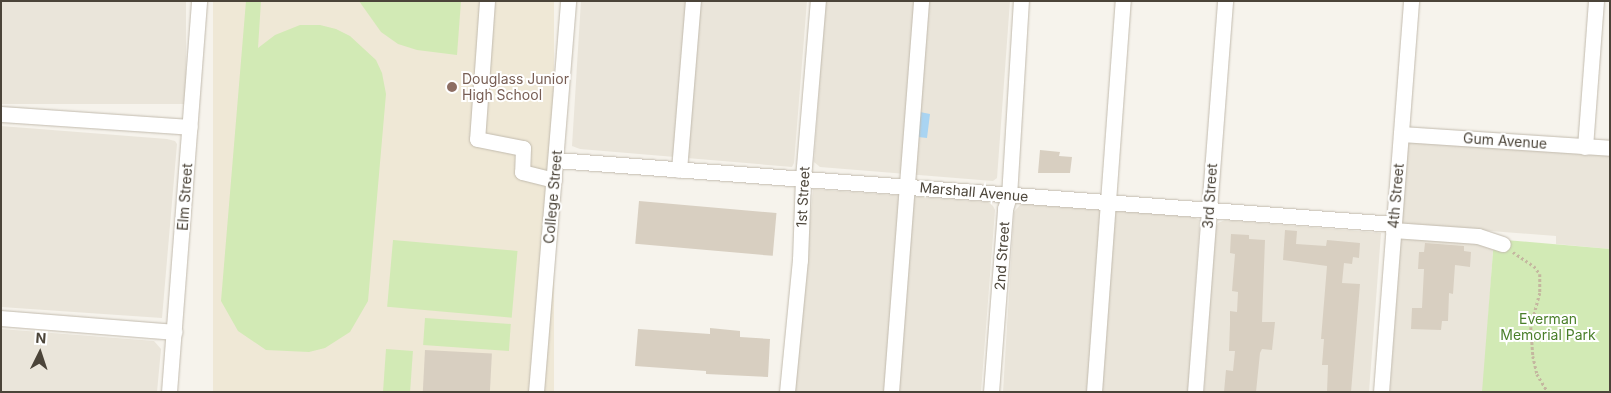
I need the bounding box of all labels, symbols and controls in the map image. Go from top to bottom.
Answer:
place label: Douglass Junior High School [462,71,569,104]
marker: Douglass Junior High School [446,81,458,93]
street label: Gum Avenue [1462,130,1548,152]
street label: College Street [541,150,565,244]
street label: Elm Street [174,163,196,231]
street label: 3rd Street [1199,163,1221,229]
street label: 4th Street [1385,163,1407,229]
street label: 1st Street [793,166,813,228]
street label: Marshall Avenue [919,179,1029,205]
street label: 2nd Street [991,221,1013,291]
park label: Everman Memorial Park [1500,311,1596,344]
north arrow [15,328,65,378]
text: N [35,329,47,346]

